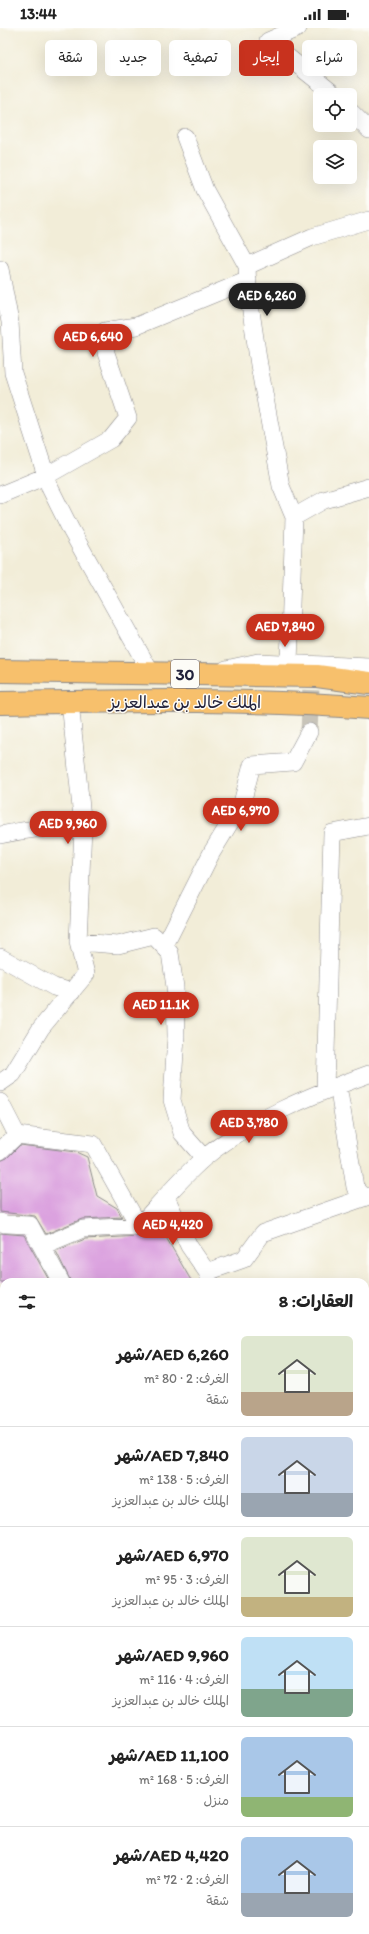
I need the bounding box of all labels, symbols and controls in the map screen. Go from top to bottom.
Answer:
text: 13:44 [20,5,57,23]
chip: شقة [45,40,97,76]
chip: جديد [105,40,161,76]
chip: تصفية [169,40,231,76]
chip: إيجار [239,40,294,76]
chip: شراء [302,40,357,76]
map controls [313,88,357,184]
button: locate [313,88,357,132]
button: layers [313,140,357,184]
pin: AED 6,260 [221,283,313,317]
text: AED 6,260 [238,288,296,303]
pin: AED 6,640 [47,324,139,358]
text: AED 6,640 [63,329,123,344]
pin: AED 7,840 [239,614,331,648]
text: AED 7,840 [255,619,315,634]
road number: 30 [171,660,199,688]
street label: الملك خالد بن عبدالعزيز [107,692,261,712]
pin: AED 6,970 [195,798,287,832]
text: AED 6,970 [212,803,270,818]
pin: AED 9,960 [22,811,114,845]
text: AED 9,960 [39,816,97,831]
pin: AED 11.1K [115,992,207,1026]
text: AED 11.1K [133,997,189,1012]
pin: AED 3,780 [203,1110,295,1144]
text: AED 3,780 [220,1115,278,1130]
pin: AED 4,420 [127,1212,219,1246]
text: AED 4,420 [143,1217,203,1232]
icon: filters [16,1291,38,1313]
text: العقارات: 8 [279,1291,353,1311]
text: AED 6,260/شهر [117,1344,229,1364]
icon: home [273,1352,321,1400]
text: الغرف: 2 · 80 m² [144,1371,229,1386]
text: شقة [206,1392,229,1407]
text: AED 7,840/شهر [116,1445,229,1465]
icon: home [273,1453,321,1501]
text: الغرف: 5 · 138 m² [139,1472,229,1487]
text: الملك خالد بن عبدالعزيز [112,1493,229,1508]
text: AED 6,970/شهر [117,1545,229,1565]
icon: home [273,1553,321,1601]
text: الغرف: 3 · 95 m² [145,1572,229,1587]
text: الملك خالد بن عبدالعزيز [112,1593,229,1608]
text: AED 9,960/شهر [117,1645,229,1665]
icon: home [273,1653,321,1701]
text: الغرف: 4 · 116 m² [139,1672,229,1687]
text: الملك خالد بن عبدالعزيز [112,1693,229,1708]
text: AED 11,100/شهر [109,1745,229,1765]
icon: home [273,1753,321,1801]
text: الغرف: 5 · 168 m² [139,1772,229,1787]
text: منزل [203,1793,229,1808]
text: AED 4,420/شهر [114,1845,229,1865]
icon: home [273,1853,321,1901]
text: الغرف: 2 · 72 m² [146,1872,229,1887]
text: شقة [206,1893,229,1908]

